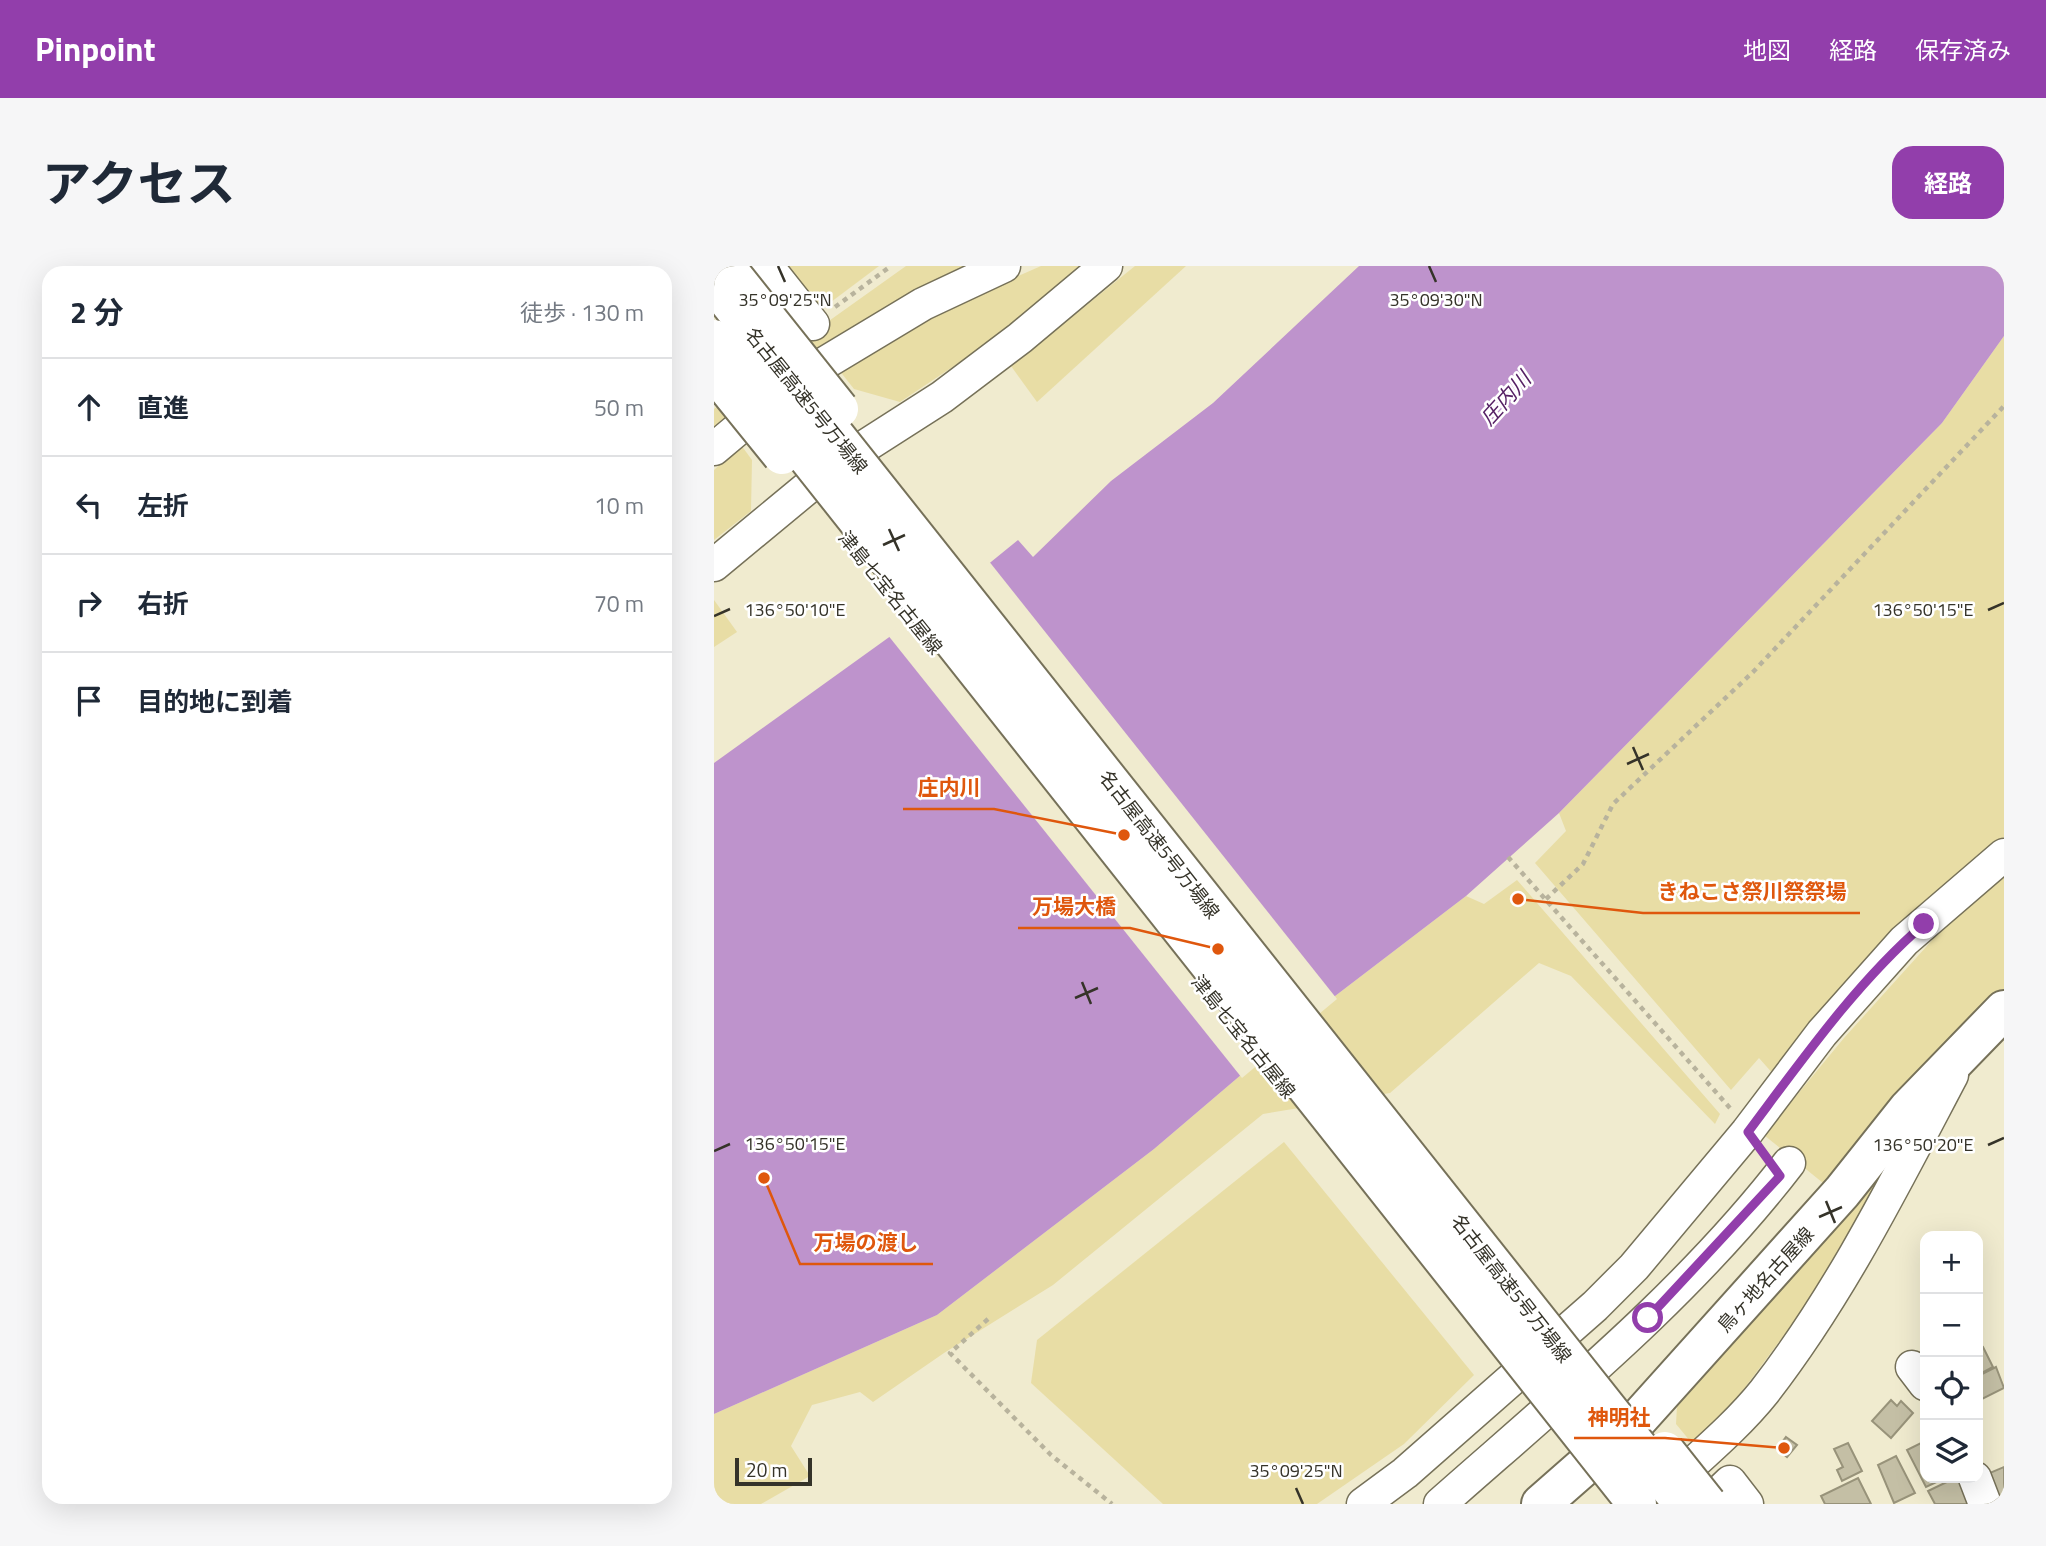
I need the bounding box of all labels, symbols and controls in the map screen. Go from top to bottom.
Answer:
text: Pinpoint [35,24,155,74]
text: 地図 [1743,32,1791,68]
text: 経路 [1829,32,1877,68]
text: 保存済み [1915,32,2011,68]
text: アクセス [42,145,236,220]
button: 経路 [1892,146,2004,219]
text: 35°09'25"N [738,286,832,313]
text: 35°09'30"N [1389,286,1483,313]
text: 2 分 [70,289,123,335]
text: 徒歩 · 130 m [520,295,644,330]
street label: 名古屋高速5号万場線 [739,320,875,480]
water label: 庄内川 [1472,362,1539,432]
icon: ahead [70,388,108,426]
text: 直進 [137,388,189,427]
text: 50 m [594,390,644,425]
icon: left [70,486,108,524]
text: 左折 [137,486,189,525]
text: 10 m [594,488,644,523]
street label: 津島七宝名古屋線 [832,524,950,660]
icon: right [70,584,108,622]
text: 右折 [137,584,189,623]
text: 70 m [594,586,644,621]
text: 136°50'10"E [744,596,846,623]
text: 136°50'15"E [1872,596,1974,623]
icon: arrive [70,682,108,720]
text: 目的地に到着 [137,682,293,721]
street label: 名古屋高速5号万場線 [1093,764,1227,924]
callout: 庄内川 [903,767,994,809]
text: 庄内川 [918,771,981,803]
callout: きねこさ祭川祭祭場 [1643,871,1860,913]
text: きねこさ祭川祭祭場 [1658,875,1847,907]
callout: 万場大橋 [1018,886,1130,928]
text: 万場大橋 [1032,890,1116,922]
route end [1908,908,1939,939]
street label: 津島七宝名古屋線 [1185,968,1303,1104]
text: 136°50'15"E [744,1130,846,1157]
text: 136°50'20"E [1872,1131,1974,1158]
street label: 名古屋高速5号万場線 [1445,1208,1579,1368]
street label: 鳥ヶ地名古屋線 [1710,1220,1820,1338]
callout: 万場の渡し [800,1222,933,1264]
text: 万場の渡し [814,1226,919,1258]
map controls [1920,1231,1983,1483]
button: + [1920,1231,1983,1294]
button: − [1920,1294,1983,1357]
route start [1632,1302,1663,1333]
button: locate [1920,1357,1983,1420]
callout: 神明社 [1574,1396,1665,1438]
text: 神明社 [1588,1401,1651,1433]
button: layers [1920,1420,1983,1483]
scale bar [735,1455,812,1487]
text: 20 m [746,1455,787,1484]
text: 35°09'25"N [1249,1457,1343,1484]

